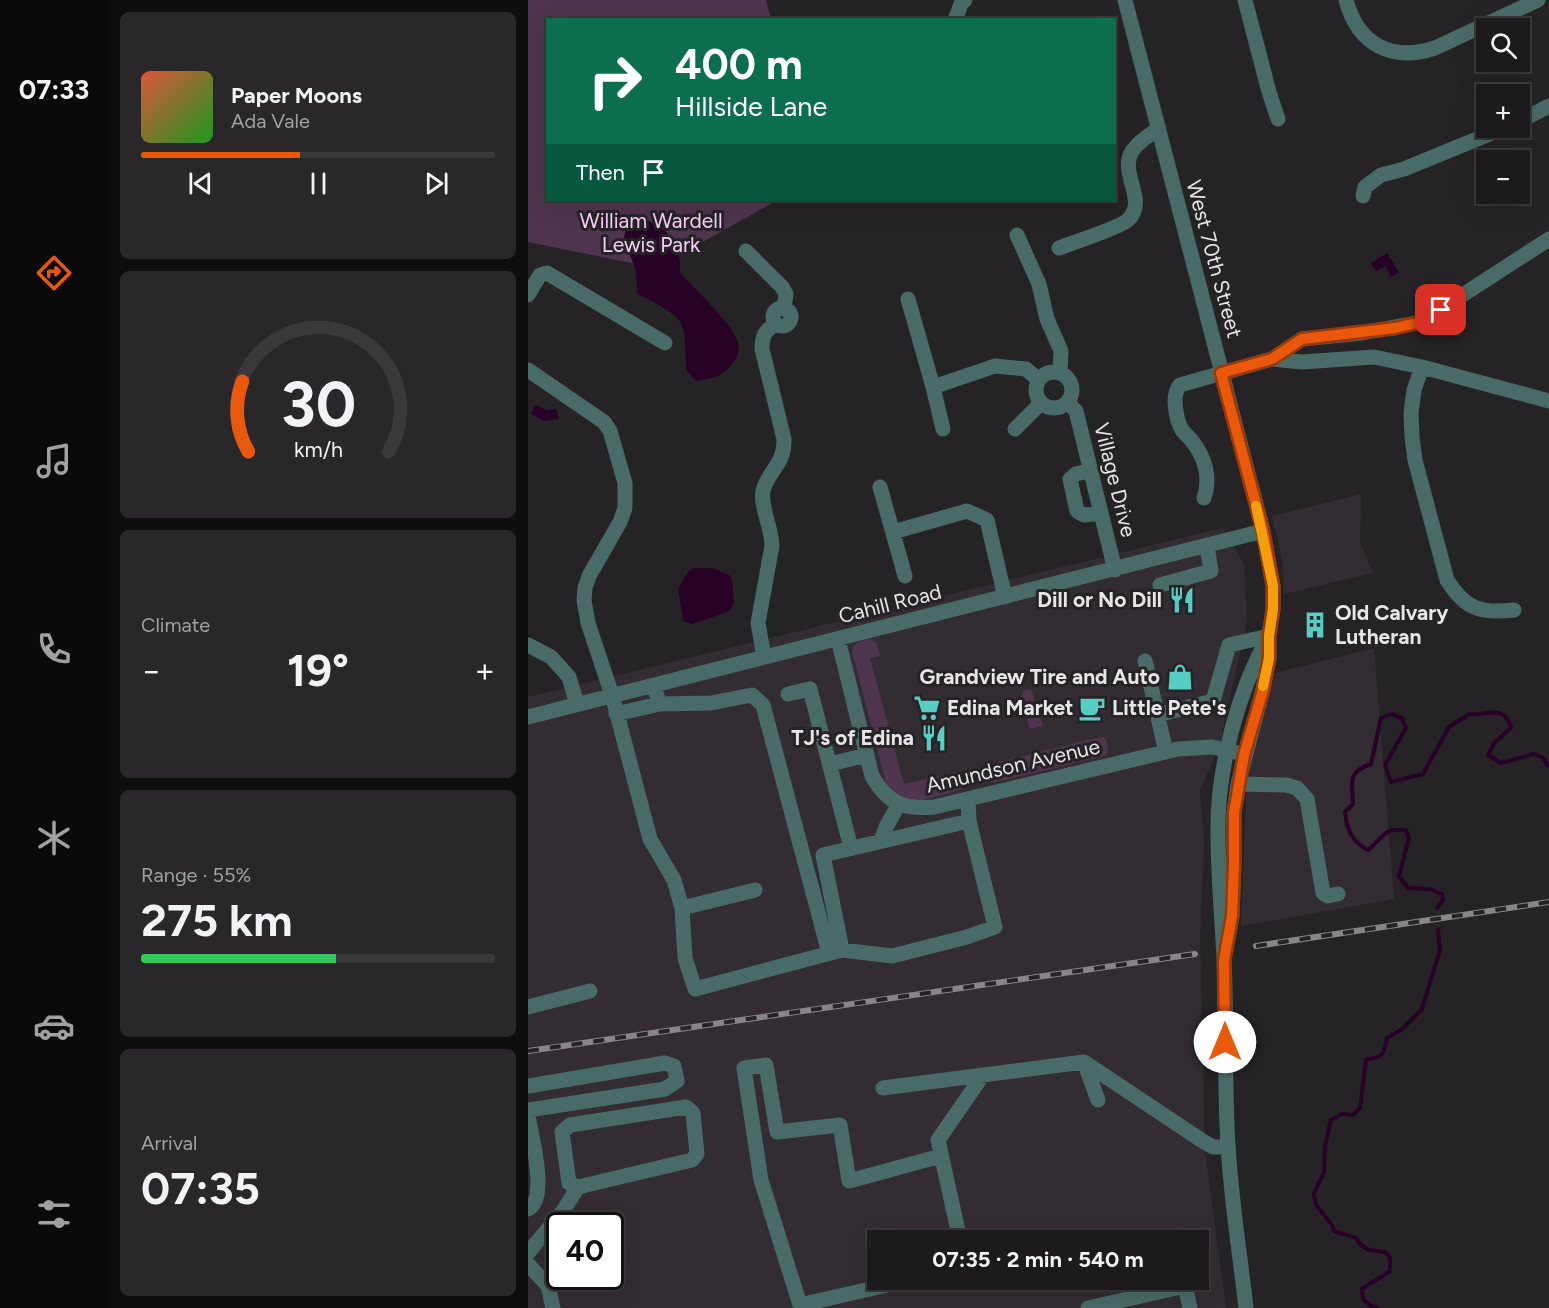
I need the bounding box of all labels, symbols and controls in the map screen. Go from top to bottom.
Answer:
map controls [1476,18,1530,204]
button: search [1476,18,1530,72]
text: 400 m [675,39,803,90]
icon: right [576,42,654,120]
text: 07:33 [19,73,89,106]
text: Paper Moons [231,82,362,109]
button: + [1476,84,1530,138]
text: Hillside Lane [675,90,827,123]
text: Ada Vale [231,109,310,133]
button: − [1476,150,1530,204]
icon: arrive [637,156,670,189]
text: Then [576,159,625,186]
icon: previous [184,167,217,200]
icon: pause [302,167,335,200]
icon: next [420,167,453,200]
street label: West 70th Street [1181,177,1248,340]
park label: William Wardell Lewis Park [579,208,723,257]
icon: directions [33,252,75,294]
pin [1415,284,1466,335]
icon: arrive [1424,293,1457,326]
text: 30 [280,367,356,442]
street label: Village Drive [1089,420,1142,540]
text: km/h [294,437,342,462]
icon: music [33,440,75,482]
street label: Cahill Road [836,579,944,628]
restaurant icon: Dill or No Dill [1167,585,1197,615]
place label: Dill or No Dill [1037,587,1162,612]
place label: Old Calvary Lutheran [1335,600,1449,649]
building icon: Old Calvary Lutheran [1300,610,1330,640]
text: Climate [141,613,210,637]
icon: phone [33,628,75,670]
text: 19° [287,643,349,697]
text: − [141,651,162,690]
text: + [474,651,495,690]
shop icon: Grandview Tire and Auto [1165,662,1195,692]
place label: Grandview Tire and Auto [920,664,1160,689]
supermarket icon: Edina Market [912,693,942,723]
cafe icon: Little Pete's [1077,693,1107,723]
place label: Edina Market [947,695,1073,720]
place label: Little Pete's [1112,695,1227,720]
restaurant icon: TJ's of Edina [919,723,949,753]
place label: TJ's of Edina [791,725,914,750]
street label: Amundson Avenue [923,733,1102,798]
icon: climate [33,817,75,859]
text: Range · 55% [141,863,251,887]
text: 275 km [141,893,292,947]
icon: car [33,1005,75,1047]
position arrow [1193,1010,1257,1074]
text: Arrival [141,1131,197,1155]
text: 07:35 [141,1161,260,1215]
icon: filters [33,1193,75,1235]
speed limit sign: 40 [546,1212,624,1290]
text: 07:35 · 2 min · 540 m [932,1246,1144,1273]

